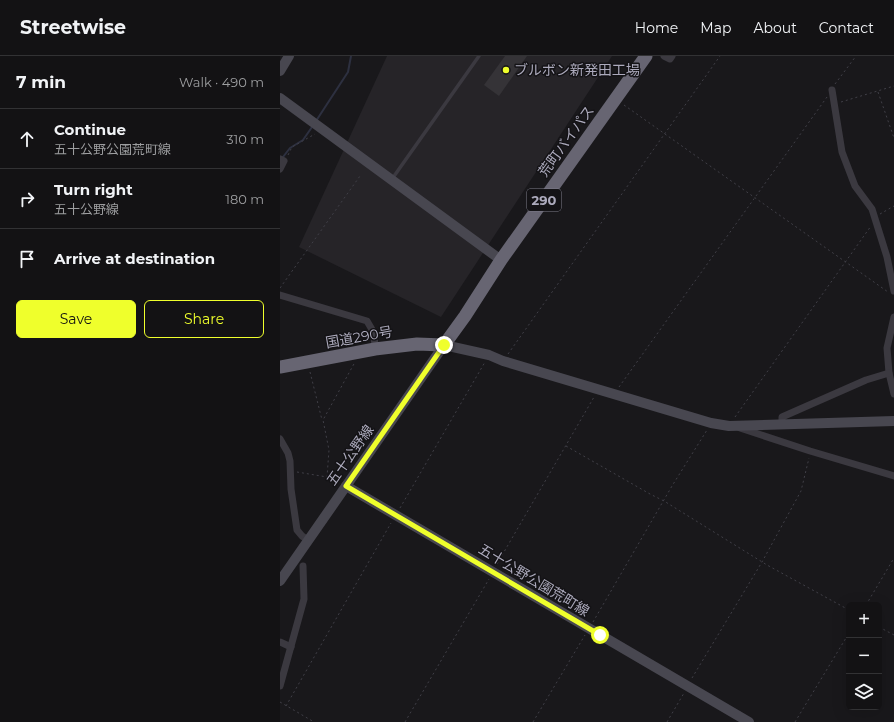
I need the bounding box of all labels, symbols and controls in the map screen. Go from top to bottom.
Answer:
text: Streetwise [20,16,126,39]
text: Home [635,19,678,37]
text: Map [700,19,731,37]
text: About [753,19,797,37]
text: Contact [819,19,874,37]
place label: ブルボン新発田工場 [514,61,640,79]
marker: ブルボン新発田工場 [501,65,511,75]
text: 7 min [16,72,66,92]
text: Walk · 490 m [179,74,264,90]
street label: 荒町バイパス [534,102,598,180]
text: Continue [54,120,126,139]
icon: ahead [16,128,38,150]
text: 310 m [226,131,264,147]
text: 五十公野公園荒町線 [54,141,171,157]
text: Turn right [54,180,133,199]
icon: right [16,188,38,210]
road number: 290 [527,189,561,211]
text: 180 m [225,191,264,207]
text: 五十公野線 [54,201,119,217]
icon: arrive [16,248,38,270]
text: Arrive at destination [54,249,215,268]
button: Save [16,300,136,338]
button: Share [144,300,264,338]
street label: 国道290号 [324,322,394,352]
route end [435,336,453,354]
street label: 五十公野線 [323,421,377,489]
street label: 五十公野公園荒町線 [475,540,593,620]
map controls [846,602,882,710]
button: + [846,602,882,638]
route start [591,626,609,644]
button: − [846,638,882,674]
button: layers [846,674,882,710]

